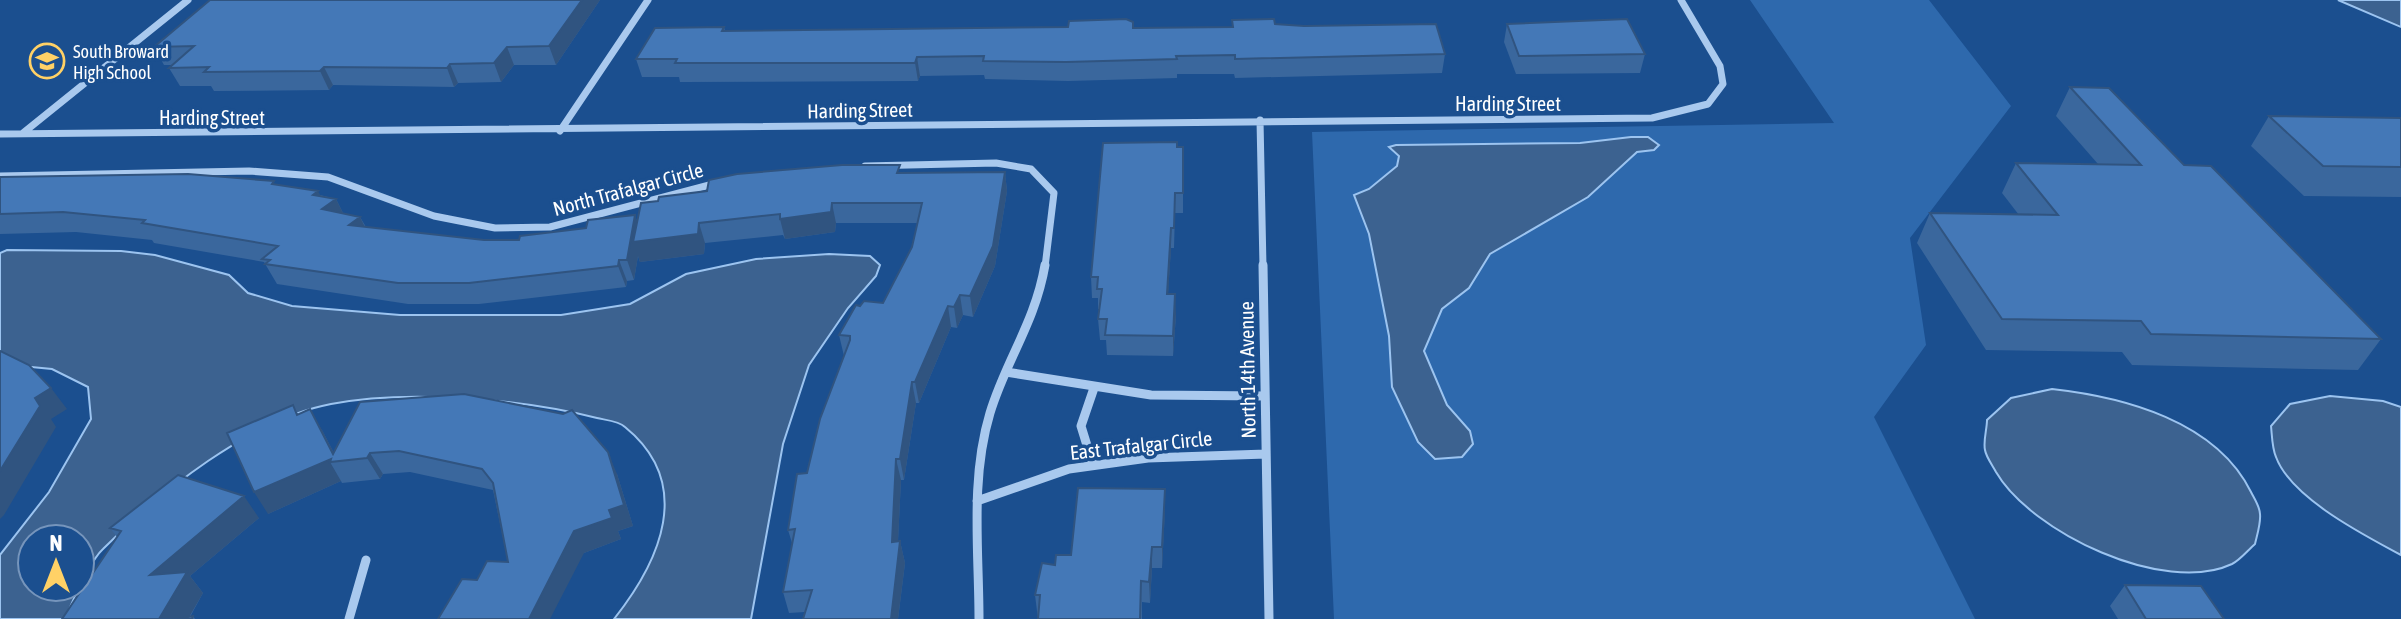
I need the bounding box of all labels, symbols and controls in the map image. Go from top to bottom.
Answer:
place label: South Broward High School [73,41,169,83]
school or university icon: South Broward High School [28,42,66,80]
street label: Harding Street [1455,92,1561,115]
street label: Harding Street [807,98,913,122]
street label: Harding Street [159,106,265,129]
street label: North Trafalgar Circle [550,158,706,220]
street label: North 14th Avenue [1234,301,1260,439]
street label: East Trafalgar Circle [1069,426,1213,464]
north arrow [16,523,96,603]
text: N [50,530,62,556]

